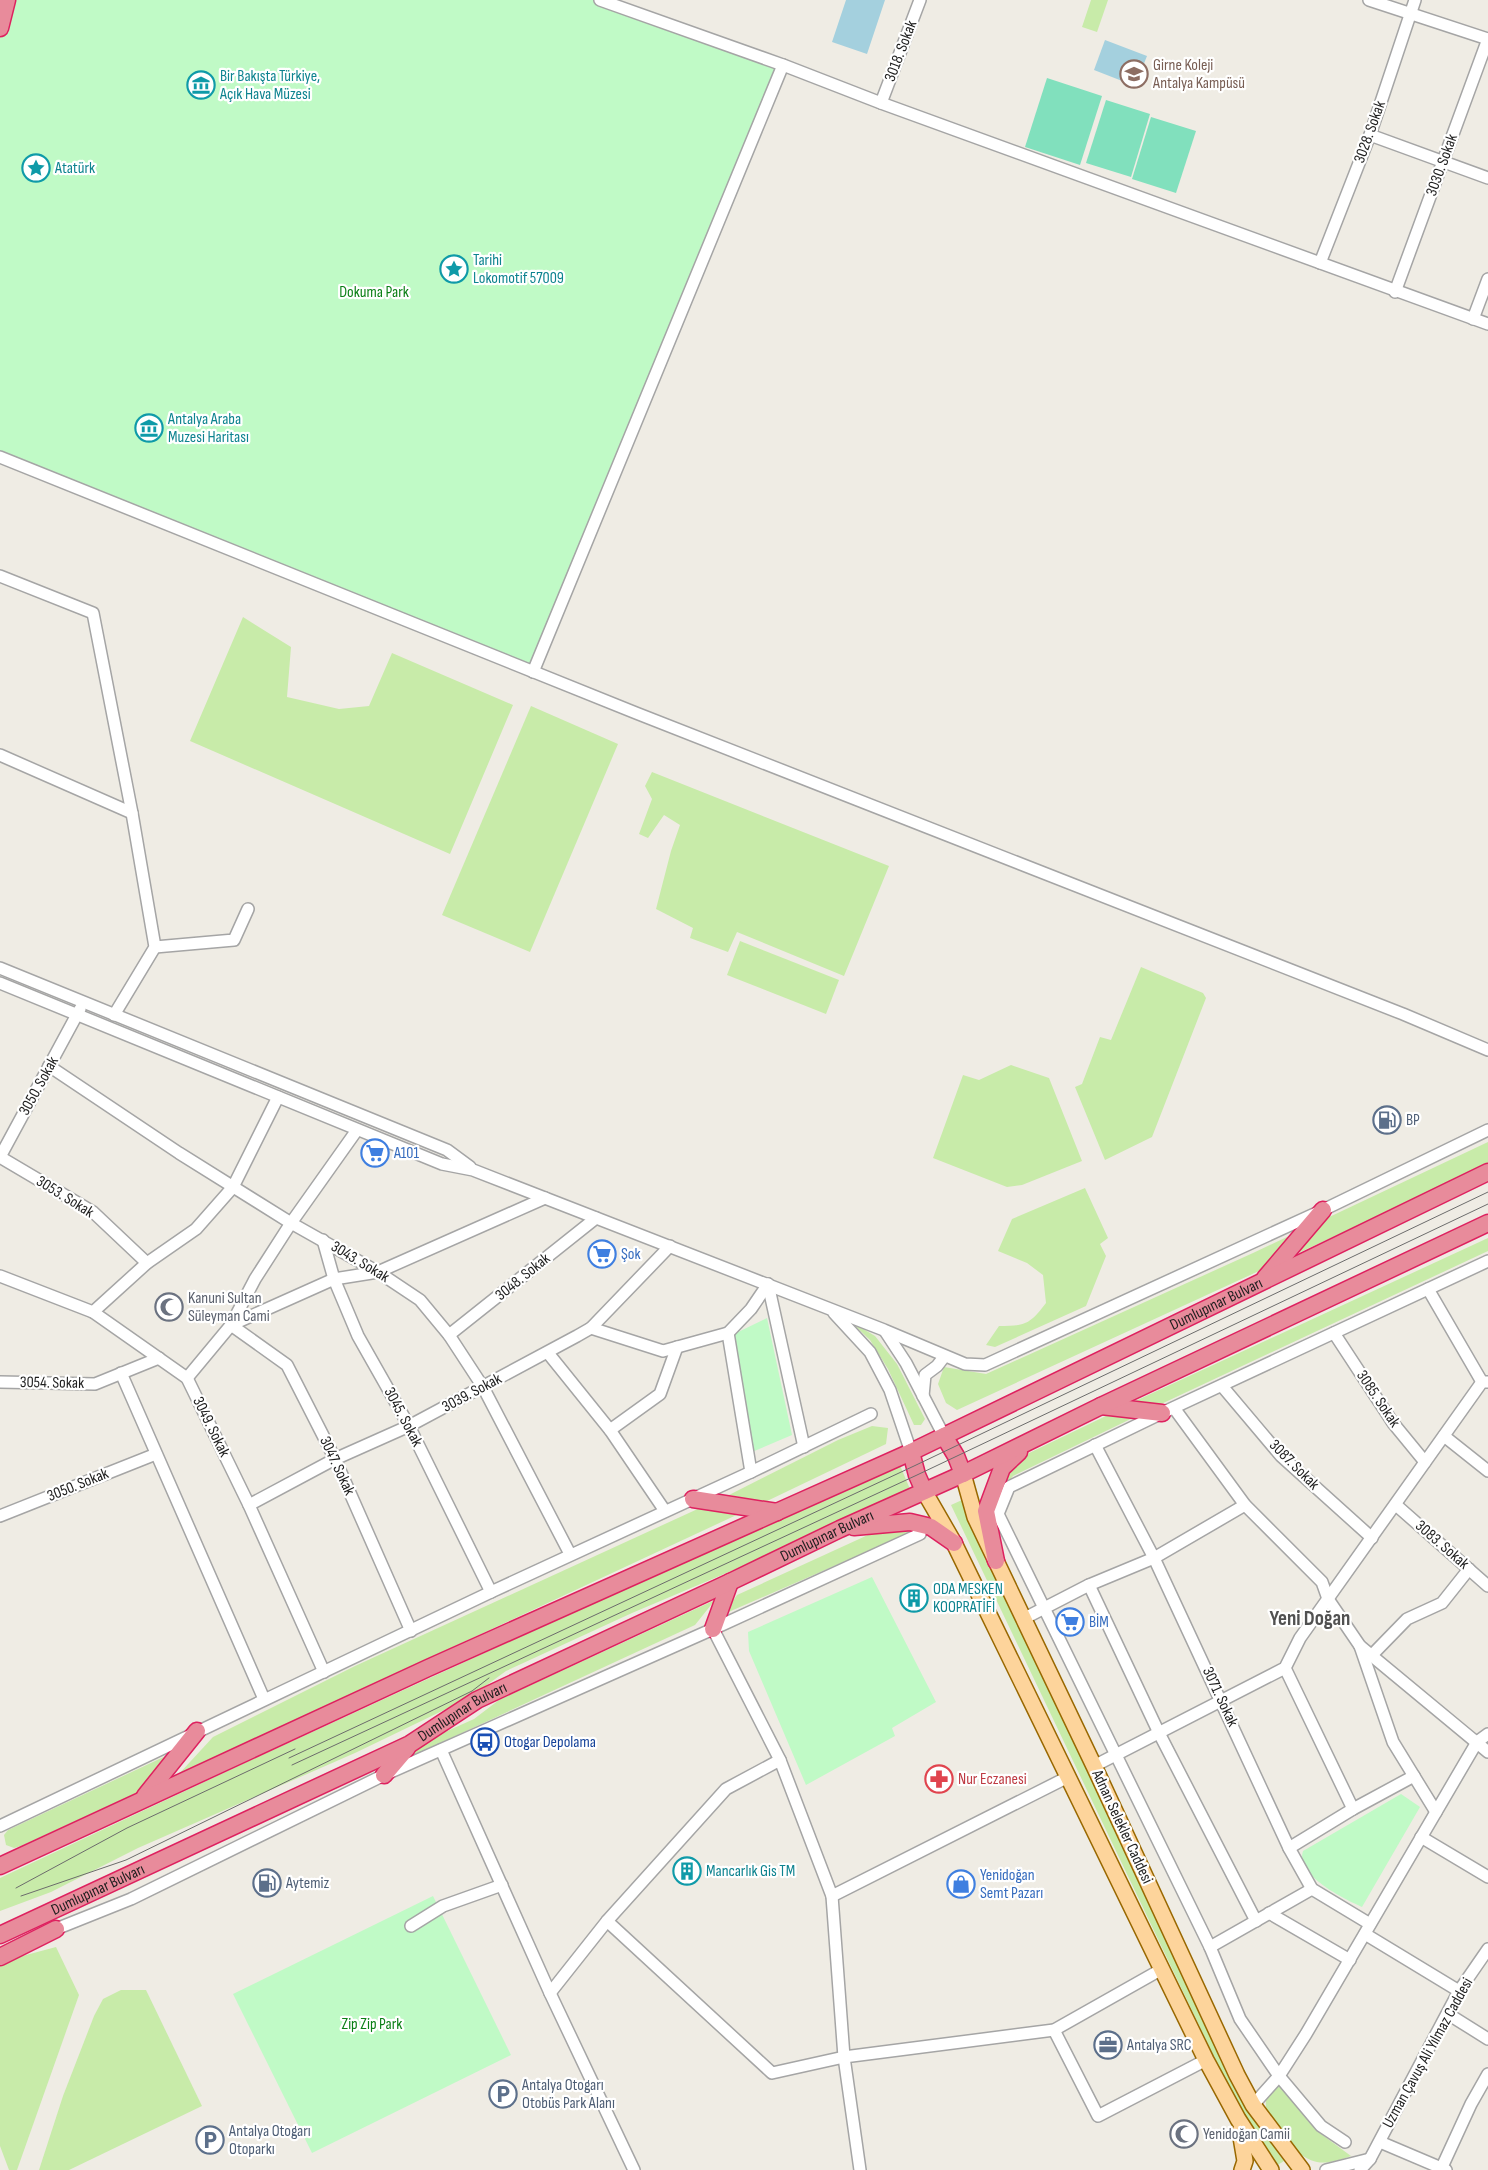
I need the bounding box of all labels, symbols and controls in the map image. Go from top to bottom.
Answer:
street label: 3018. Sokak [881,18,921,84]
place label: Girne Koleji Antalya Kampüsü [1152,56,1245,93]
school or university icon: Girne Koleji Antalya Kampüsü [1119,59,1149,89]
place label: Bir Bakışta Türkiye, Açık Hava Müzesi [219,67,320,104]
museum icon: Bir Bakışta Türkiye, Açık Hava Müzesi [186,70,216,100]
street label: 3028. Sokak [1350,98,1390,166]
street label: 3030. Sokak [1422,131,1462,199]
place icon: Atatürk [21,153,51,183]
place label: Atatürk [54,159,95,178]
place label: Tarihi Lokomotif 57009 [473,251,564,288]
place icon: Tarihi Lokomotif 57009 [439,254,469,284]
park label: Dokuma Park [339,283,409,302]
place label: Antalya Araba Muzesi Haritası [167,410,249,447]
museum icon: Antalya Araba Muzesi Haritası [134,413,164,443]
street label: 3050. Sokak [15,1053,63,1119]
fuel station icon: BP [1372,1105,1402,1135]
place label: BP [1406,1111,1420,1130]
supermarket icon: A101 [360,1138,390,1168]
place label: A101 [393,1144,420,1163]
street label: 3053. Sokak [33,1172,97,1222]
street label: 3043. Sokak [327,1237,393,1287]
supermarket icon: Şok [587,1239,617,1269]
place label: Şok [621,1245,641,1264]
street label: 3048. Sokak [492,1249,554,1305]
street label: Dumlupınar Bulvarı [1167,1273,1266,1334]
place label: Kanuni Sultan Süleyman Cami [188,1289,270,1326]
mosque icon: Kanuni Sultan Süleyman Cami [154,1292,184,1322]
street label: 3085. Sokak [1352,1367,1404,1431]
street label: 3039. Sokak [439,1369,505,1417]
street label: 3054. Sokak [20,1373,84,1393]
street label: 3045. Sokak [379,1384,427,1450]
street label: 3049. Sokak [188,1394,234,1460]
street label: 3047. Sokak [315,1434,359,1498]
street label: 3087. Sokak [1265,1436,1323,1494]
street label: 3050. Sokak [45,1464,111,1506]
street label: Dumlupınar Bulvarı [777,1506,876,1566]
street label: 3083. Sokak [1411,1517,1473,1573]
place label: ODA MESKEN KOOPRATİFİ [933,1580,1003,1617]
building icon: ODA MESKEN KOOPRATİFİ [899,1583,929,1613]
district label: Yeni Doğan [1270,1606,1350,1631]
supermarket icon: BİM [1055,1607,1085,1637]
place label: BİM [1089,1613,1109,1632]
street label: 3071. Sokak [1198,1664,1242,1730]
street label: Dumlupınar Bulvarı [414,1678,510,1746]
bus stop icon: Otogar Depolama [470,1727,500,1757]
place label: Otogar Depolama [504,1733,596,1752]
pharmacy icon: Nur Eczanesi [924,1764,954,1794]
street label: Adnan Selekler Caddesi [1087,1766,1157,1887]
place label: Nur Eczanesi [958,1770,1027,1789]
building icon: Mancarlık Gis TM [672,1856,702,1886]
street label: Dumlupınar Bulvarı [48,1859,148,1919]
place label: Mancarlık Gis TM [706,1862,795,1881]
place label: Yenidoğan Semt Pazarı [980,1866,1043,1903]
fuel station icon: Aytemiz [252,1868,282,1898]
shop icon: Yenidoğan Semt Pazarı [946,1869,976,1899]
place label: Aytemiz [285,1874,329,1893]
street label: Uzman Çavuş Ali Yılmaz Caddesi [1379,1975,1477,2131]
park label: Zip Zip Park [342,2015,402,2034]
office icon: Antalya SRC [1093,2030,1123,2060]
place label: Antalya SRC [1126,2036,1192,2055]
place label: Antalya Otogarı Otobüs Park Alanı [521,2076,615,2113]
parking icon: Antalya Otogarı Otobüs Park Alanı [488,2079,518,2109]
mosque icon: Yenidoğan Camii [1169,2119,1199,2149]
place label: Antalya Otogarı Otoparkı [228,2122,311,2159]
parking icon: Antalya Otogarı Otoparkı [195,2125,225,2155]
place label: Yenidoğan Camii [1203,2125,1290,2144]

